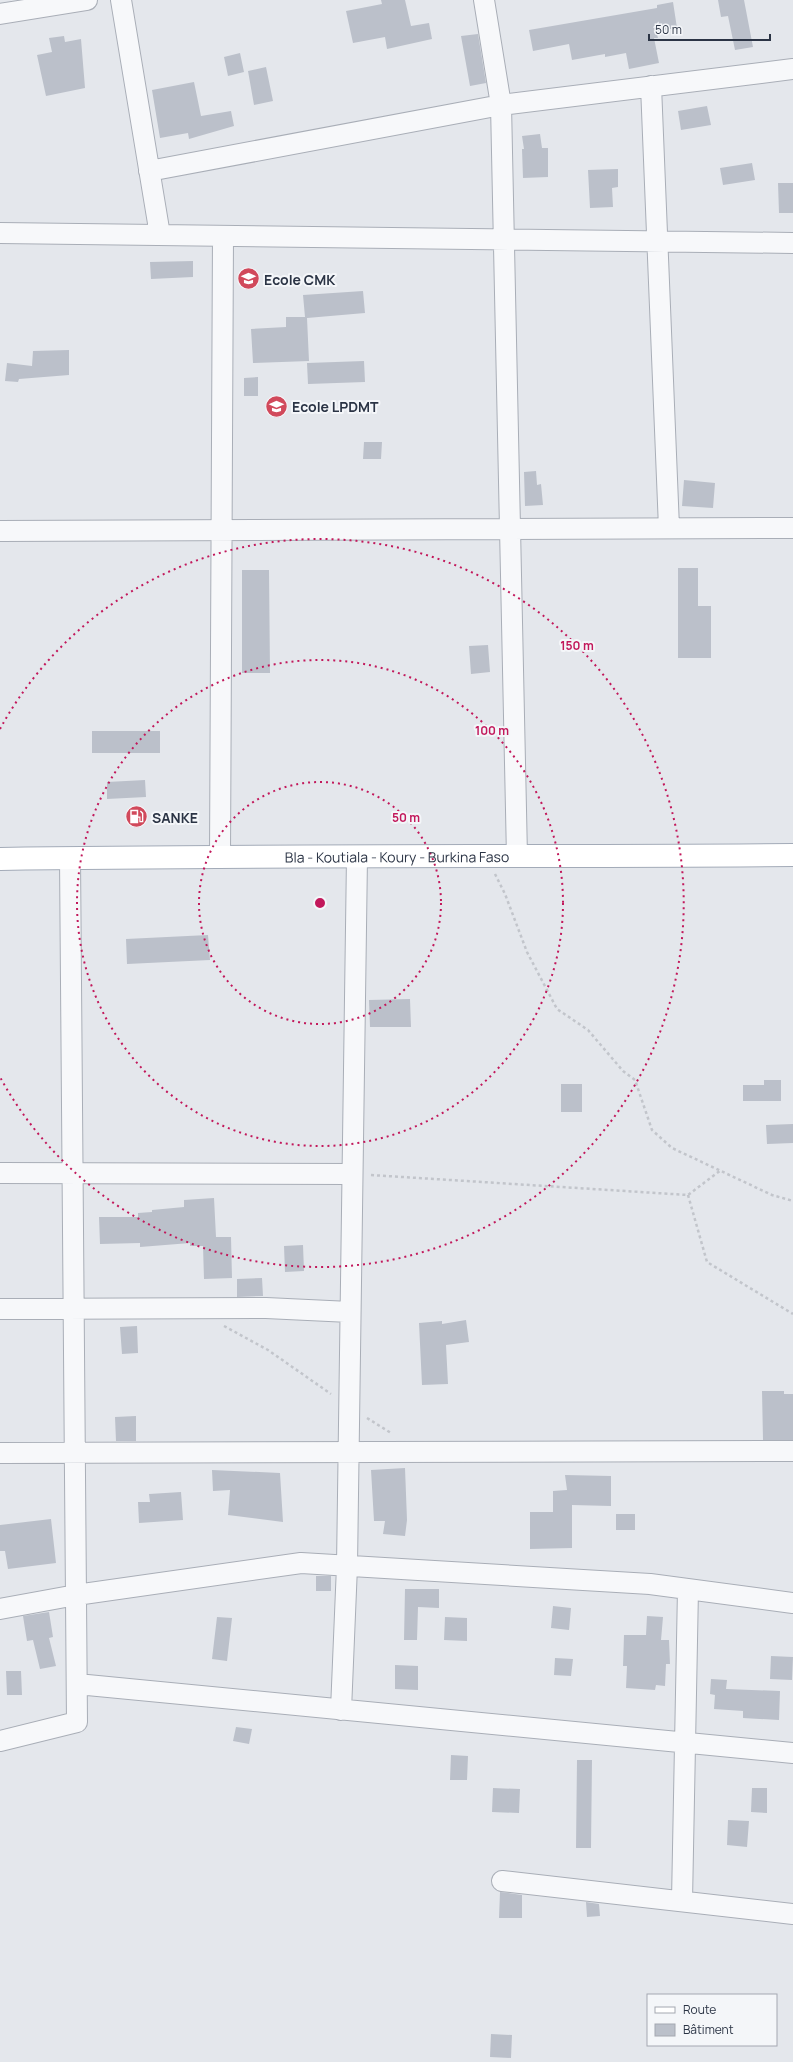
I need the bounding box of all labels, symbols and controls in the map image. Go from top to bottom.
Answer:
scale bar [649,16,770,42]
text: 50 m [655,21,682,38]
school or university icon: Ecole CMK [235,266,261,292]
place label: Ecole CMK [264,270,336,289]
school or university icon: Ecole LPDMT [264,393,290,419]
place label: Ecole LPDMT [292,397,379,416]
text: 150 m [560,637,594,654]
text: 100 m [475,722,509,739]
fuel station icon: SANKE [123,804,149,830]
place label: SANKE [152,808,198,827]
text: 50 m [392,809,420,826]
street label: Bla - Koutiala - Koury - Burkina Faso [285,847,509,866]
centre of rings [313,896,327,910]
legend [647,1994,777,2046]
text: Route [683,2001,716,2018]
text: Bâtiment [683,2021,734,2038]

